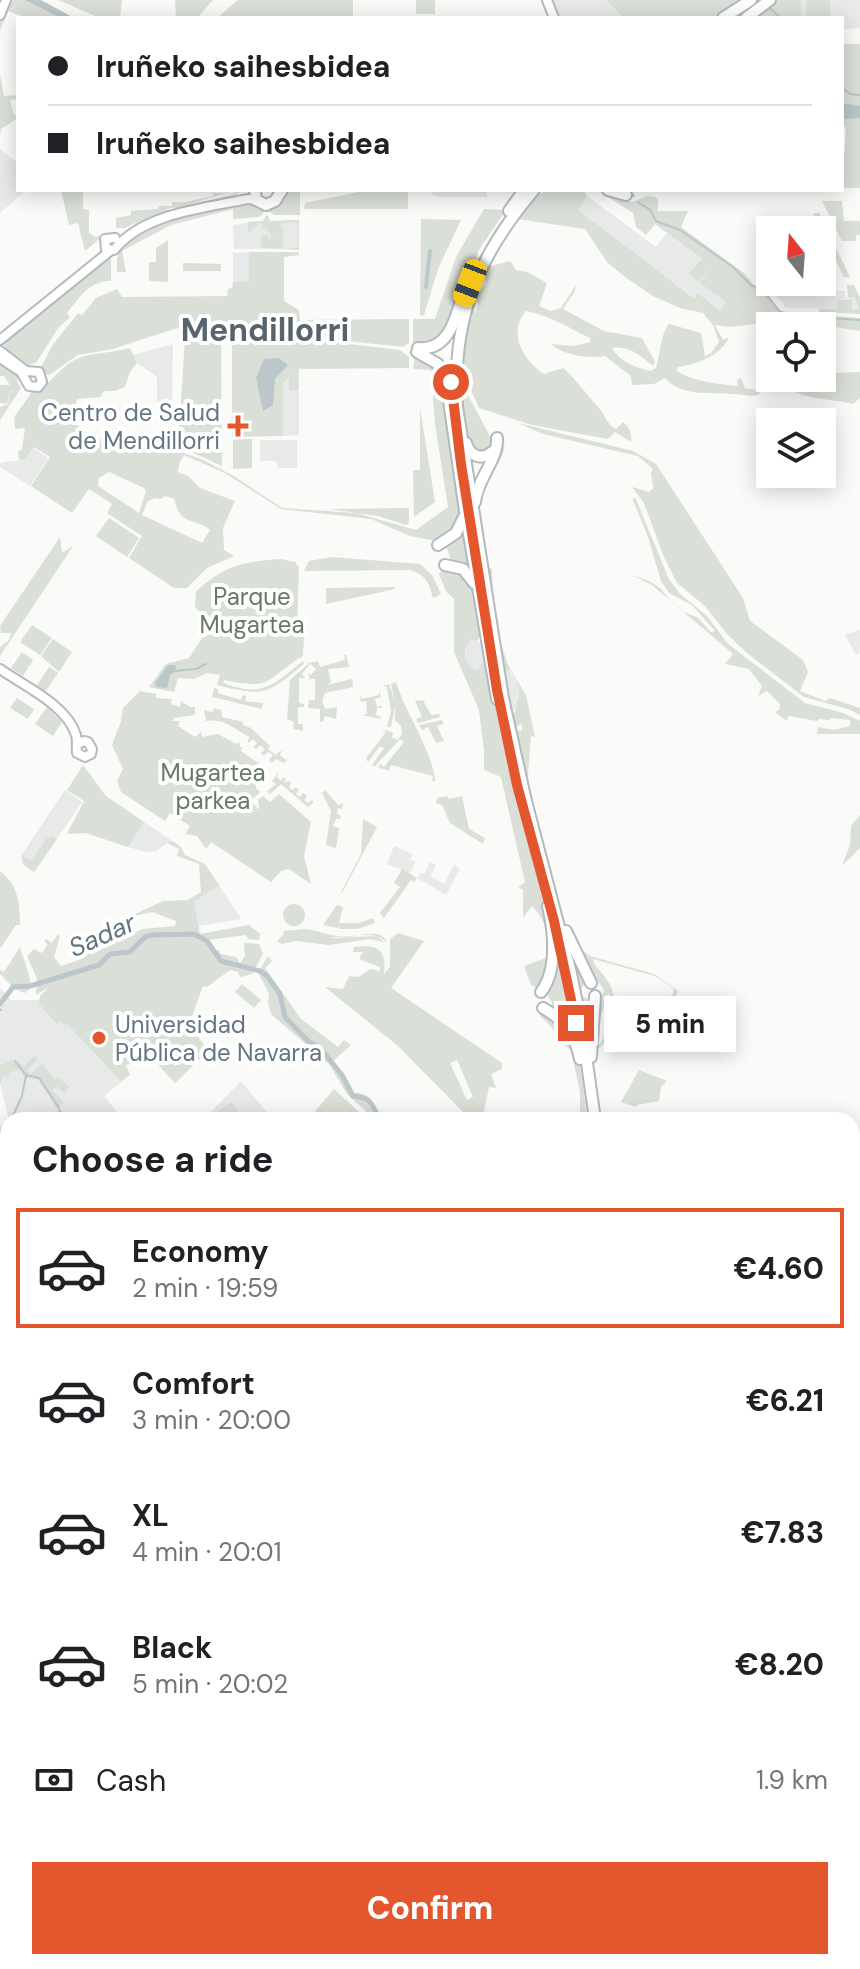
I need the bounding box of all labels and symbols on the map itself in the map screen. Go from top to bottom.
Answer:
north arrow [756,216,836,296]
car [450,256,490,310]
district label: Mendillorri [181,309,349,351]
route start [433,364,469,400]
place label: Centro de Salud de Mendillorri [41,397,220,456]
marker: Centro de Salud de Mendillorri [227,415,249,437]
park label: Parque Mugartea [199,581,305,640]
park label: Mugartea parkea [160,757,266,816]
water label: Sadar [63,905,142,965]
callout: 5 min [604,995,736,1051]
route end [558,1005,594,1041]
place label: Universidad Pública de Navarra [115,1009,322,1068]
marker: Universidad Pública de Navarra [90,1029,108,1047]

